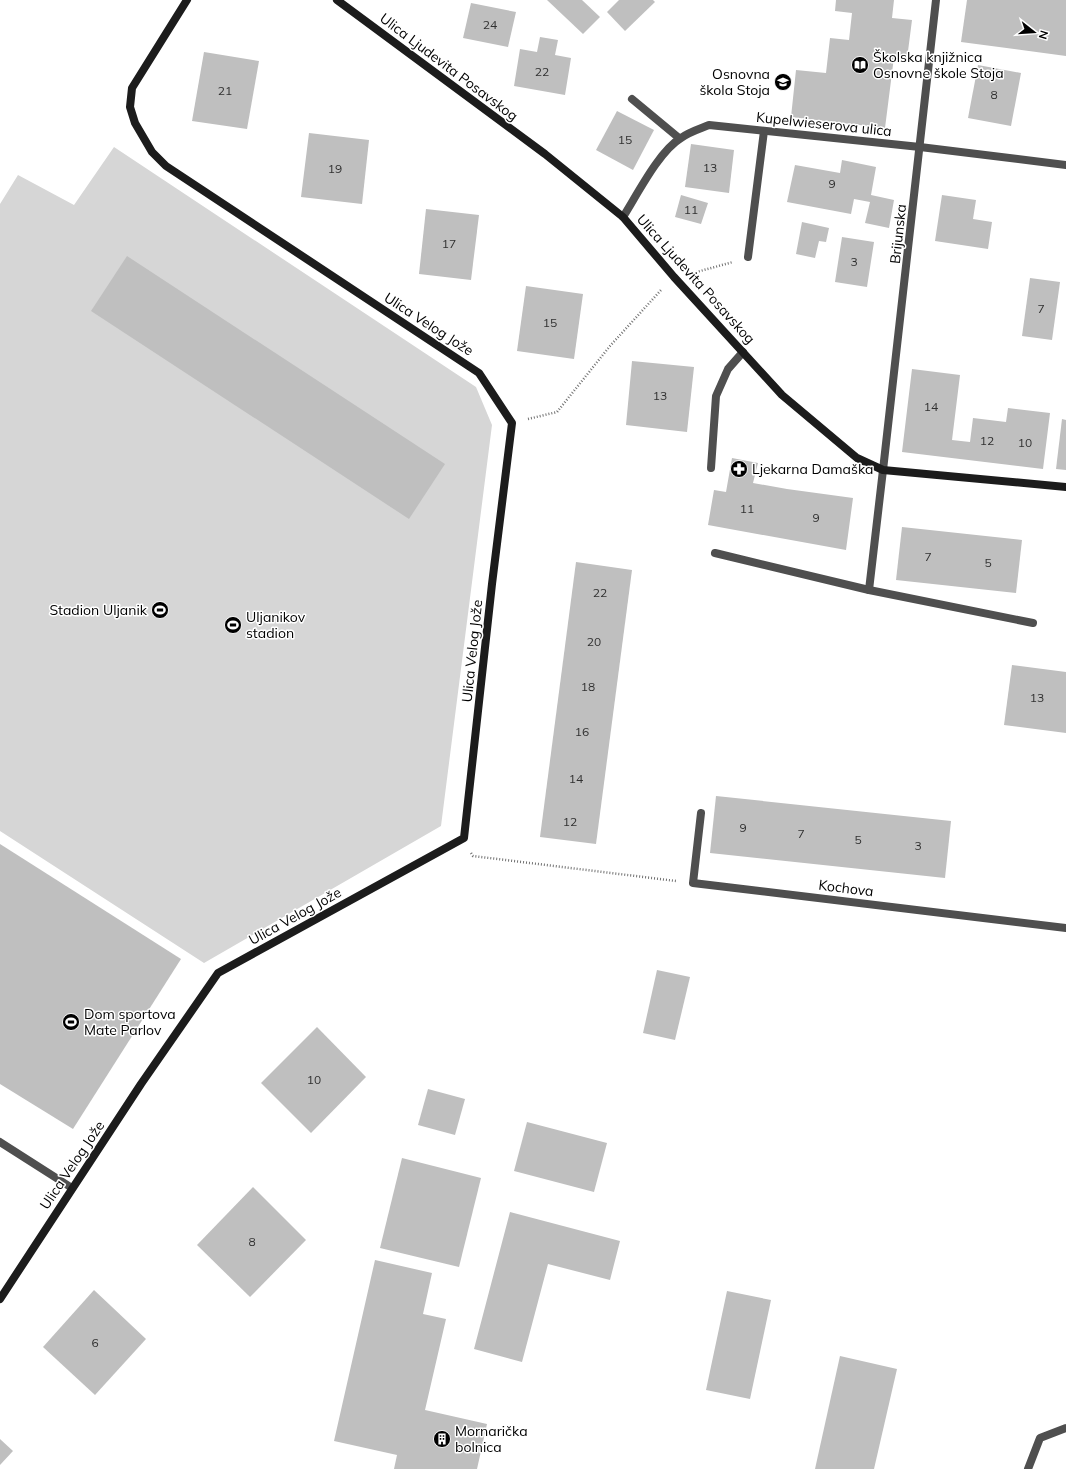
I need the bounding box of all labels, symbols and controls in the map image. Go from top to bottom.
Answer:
street label: Ulica Ljudevita Posavskog [376,9,522,125]
north arrow [1014,12,1054,52]
house number: 24 [483,17,497,32]
text: N [1036,29,1051,41]
place label: Školska knjižnica Osnovne škole Stoja [873,48,1004,82]
library icon: Školska knjižnica Osnovne škole Stoja [850,55,870,75]
house number: 22 [535,64,549,79]
place label: Osnovna škola Stoja [699,65,770,99]
school or university icon: Osnovna škola Stoja [773,72,793,92]
house number: 21 [218,83,232,98]
house number: 8 [990,87,998,102]
street label: Kupelwieserova ulica [755,108,893,140]
house number: 15 [618,132,632,147]
house number: 13 [703,160,717,175]
house number: 19 [328,161,342,176]
house number: 9 [828,176,836,191]
house number: 11 [684,202,698,217]
street label: Brijunska [886,203,910,265]
street label: Ulica Ljudevita Posavskog [633,210,759,348]
house number: 17 [442,236,456,251]
house number: 3 [850,254,858,269]
street label: Ulica Velog Jože [381,288,477,360]
house number: 7 [1037,301,1045,316]
house number: 15 [543,315,557,330]
house number: 13 [653,388,667,403]
house number: 14 [924,399,938,414]
house number: 12 [980,433,994,448]
house number: 10 [1018,435,1032,450]
pharmacy icon: Ljekarna Damaška [729,459,749,479]
place label: Ljekarna Damaška [752,460,874,478]
house number: 11 [740,501,754,516]
house number: 9 [812,510,820,525]
house number: 7 [924,549,932,564]
house number: 5 [984,555,992,570]
house number: 22 [593,585,607,600]
street label: Ulica Velog Jože [458,599,486,703]
sports icon: Stadion Uljanik [150,600,170,620]
place label: Stadion Uljanik [49,601,148,619]
place label: Uljanikov stadion [246,608,306,642]
sports icon: Uljanikov stadion [223,615,243,635]
house number: 20 [587,634,601,649]
house number: 18 [581,679,595,694]
house number: 13 [1030,690,1044,705]
house number: 16 [575,724,589,739]
house number: 14 [569,771,583,786]
house number: 12 [563,814,577,829]
house number: 9 [739,820,747,835]
house number: 7 [797,826,805,841]
house number: 5 [854,832,862,847]
house number: 3 [914,838,922,853]
street label: Kochova [817,876,875,900]
street label: Ulica Velog Jože [246,883,344,949]
place label: Dom sportova Mate Parlov [84,1005,176,1039]
sports icon: Dom sportova Mate Parlov [61,1012,81,1032]
house number: 10 [307,1072,321,1087]
street label: Ulica Velog Jože [36,1117,108,1213]
house number: 8 [248,1234,256,1249]
house number: 6 [91,1335,99,1350]
place label: Mornarička bolnica [455,1422,528,1456]
building icon: Mornarička bolnica [432,1429,452,1449]

